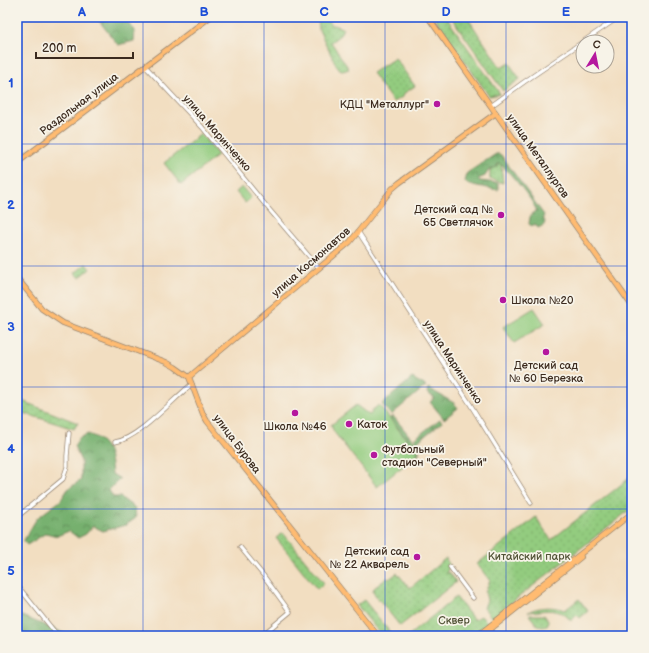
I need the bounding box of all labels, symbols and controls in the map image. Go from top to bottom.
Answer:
text: A [77,4,86,20]
text: B [199,4,209,20]
text: C [319,4,329,20]
text: D [441,4,451,20]
text: E [562,4,571,20]
scale bar [36,34,133,60]
north arrow [575,34,615,74]
text: С [592,38,602,52]
text: 200 m [42,41,76,56]
street label: Раздольная улица [37,70,121,138]
text: 1 [8,75,14,91]
street label: улица Маринченко [180,92,254,174]
place label: КДЦ "Металлург" [340,98,429,111]
marker: КДЦ "Металлург" [432,99,442,109]
street label: улица Металлургов [504,112,572,201]
text: 2 [7,197,15,213]
place label: Детский сад № 65 Светлячок [414,203,493,229]
marker: Детский сад № 65 Светлячок [496,210,506,220]
street label: улица Космонавтов [269,224,353,300]
place label: Школа №20 [511,294,574,307]
marker: Школа №20 [498,295,508,305]
street label: улица Маринченко [421,318,485,406]
text: 3 [7,319,15,335]
marker: Детский сад № 60 Березка [541,347,551,357]
place label: Детский сад № 60 Березка [509,359,584,385]
marker: Школа №46 [290,408,300,418]
street label: улица Бурова [211,412,264,476]
place label: Каток [357,418,387,431]
marker: Каток [344,419,354,429]
place label: Школа №46 [264,420,327,433]
text: 4 [7,441,15,457]
place label: Футбольный стадион "Северный" [382,443,487,469]
marker: Футбольный стадион "Северный" [369,450,379,460]
place label: Детский сад № 22 Акварель [329,545,410,571]
park label: Китайский парк [488,550,570,563]
marker: Детский сад № 22 Акварель [412,552,422,562]
text: 5 [7,563,15,579]
park label: Сквер [438,614,470,627]

